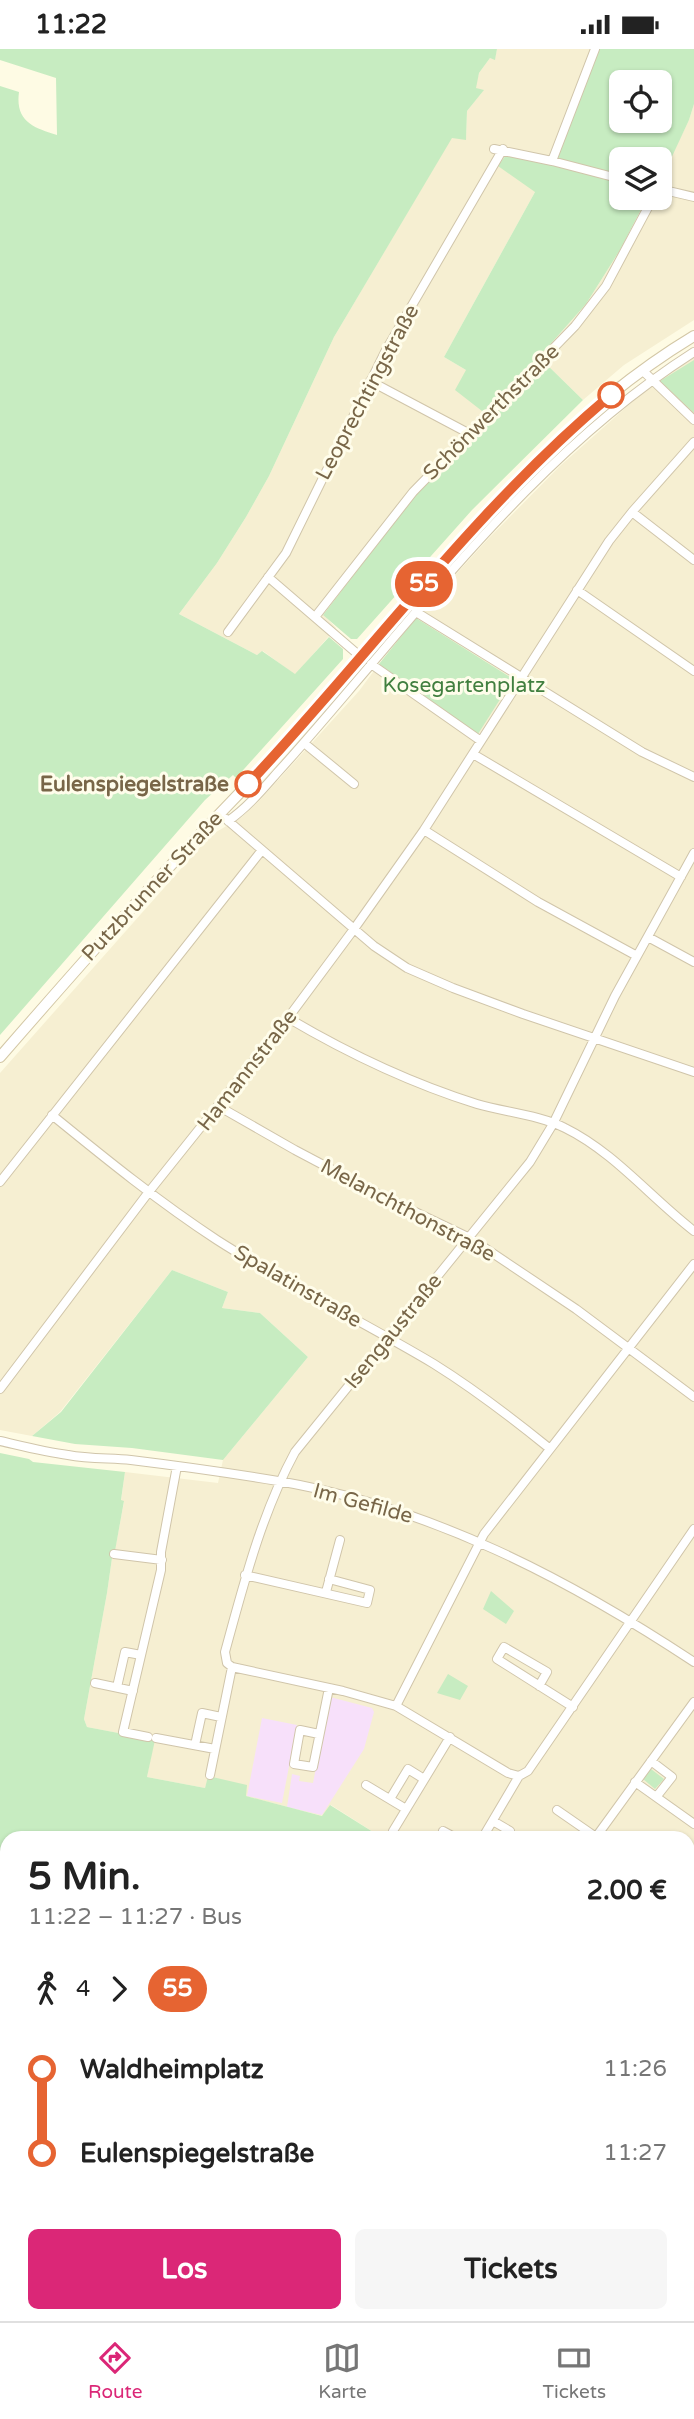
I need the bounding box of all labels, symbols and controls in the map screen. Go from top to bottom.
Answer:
text: 11:22 [35,9,107,40]
map controls [609,70,672,210]
button: locate [609,70,672,133]
button: layers [609,147,672,210]
street label: Leoprechtingstraße [311,300,424,484]
street label: Schönwerthstraße [418,339,565,486]
unlabelled marker [598,382,624,408]
line badge: 55 [392,561,456,607]
text: 55 [409,569,439,598]
park label: Kosegartenplatz [383,673,545,698]
marker: Eulenspiegelstraße [235,771,261,797]
place label: Eulenspiegelstraße [40,772,229,797]
street label: Putzbrunner Straße [77,806,228,966]
street label: Hamannstraße [192,1005,303,1136]
street label: Melanchthonstraße [316,1154,500,1267]
street label: Spalatinstraße [230,1240,366,1333]
street label: Isengaustraße [339,1269,447,1394]
street label: Im Gefilde [310,1478,415,1529]
text: 5 Min. [28,1854,141,1900]
text: 2.00 € [587,1875,667,1906]
text: 11:22 – 11:27 · Bus [28,1903,242,1931]
icon: walk [28,1970,66,2008]
icon: forward [100,1970,138,2008]
text: 55 [162,1974,193,2003]
text: 4 [76,1975,90,2003]
text: Waldheimplatz [80,2054,264,2085]
text: 11:26 [603,2055,667,2083]
text: Eulenspiegelstraße [80,2138,314,2169]
text: 11:27 [603,2139,667,2167]
button: Los [28,2229,341,2309]
button: Tickets [355,2229,667,2309]
tab: Route [88,2339,142,2403]
tab: Karte [318,2339,367,2403]
tab: Tickets [543,2339,606,2403]

